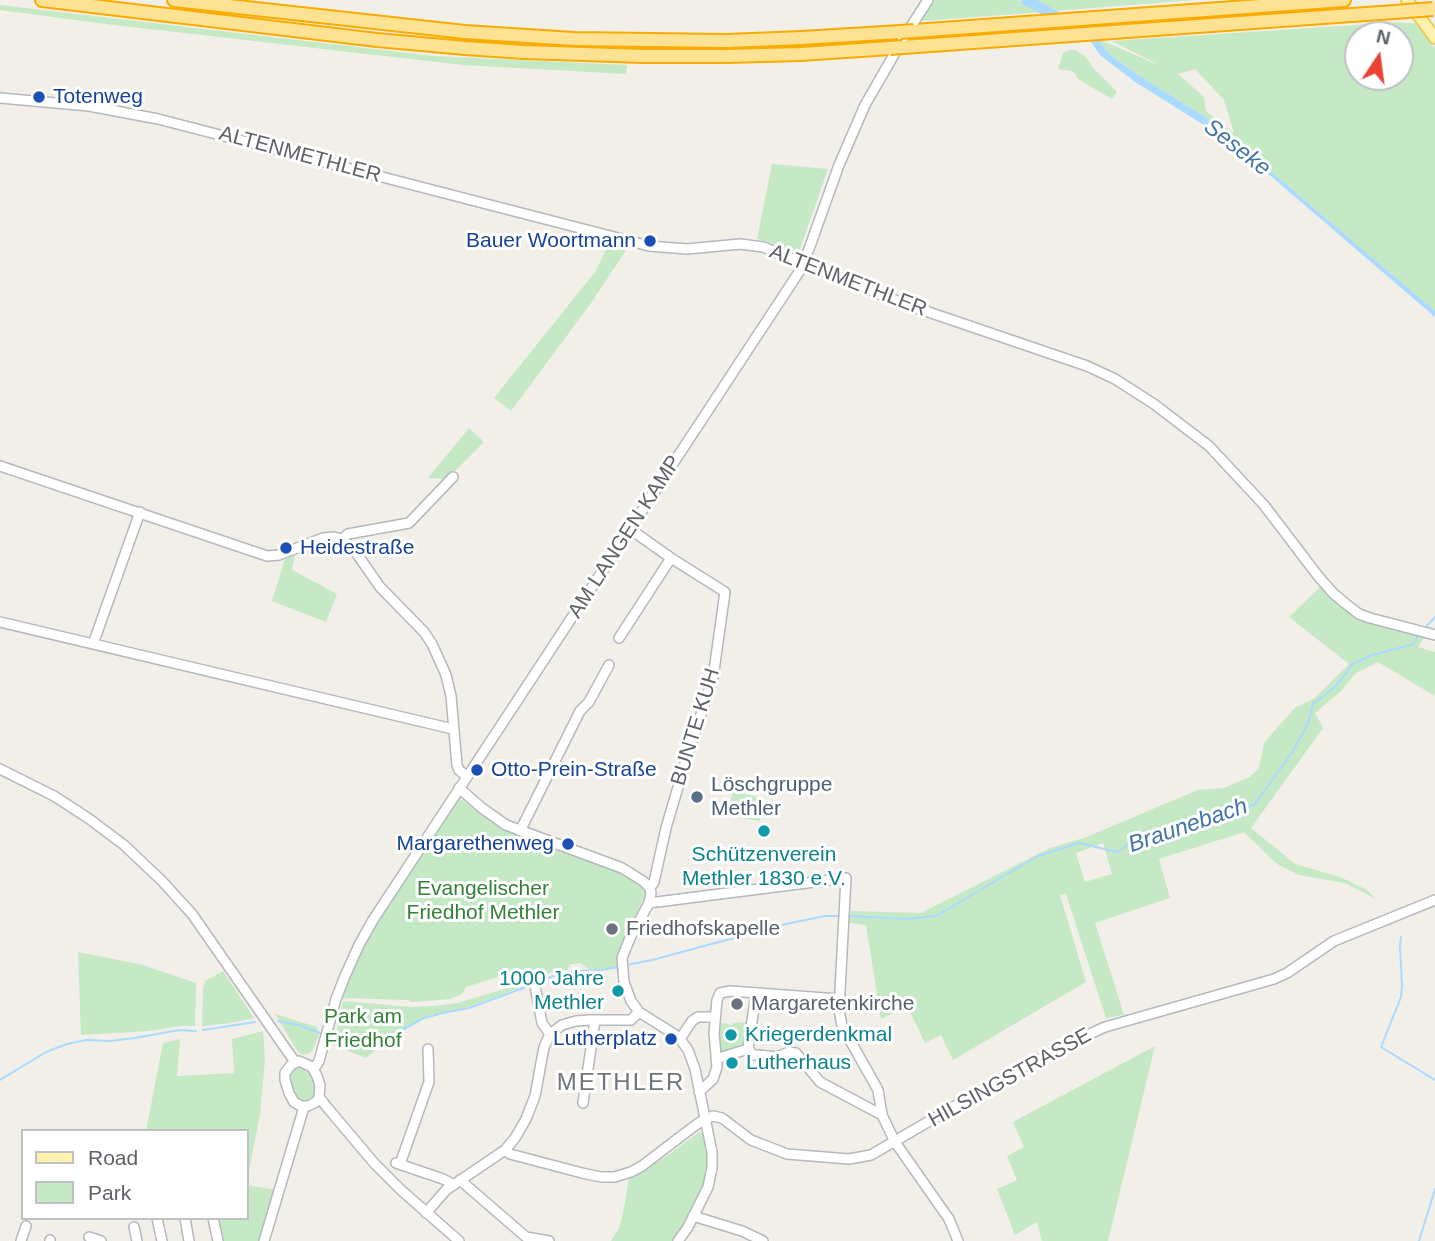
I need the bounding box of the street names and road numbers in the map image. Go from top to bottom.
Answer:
street label: ALTENMETHLER [216,121,384,189]
street label: ALTENMETHLER [766,239,930,323]
street label: AM LANGEN KAMP [563,451,687,623]
street label: BUNTE KUH [666,665,726,789]
street label: HILSINGSTRASSE [924,1023,1096,1133]

